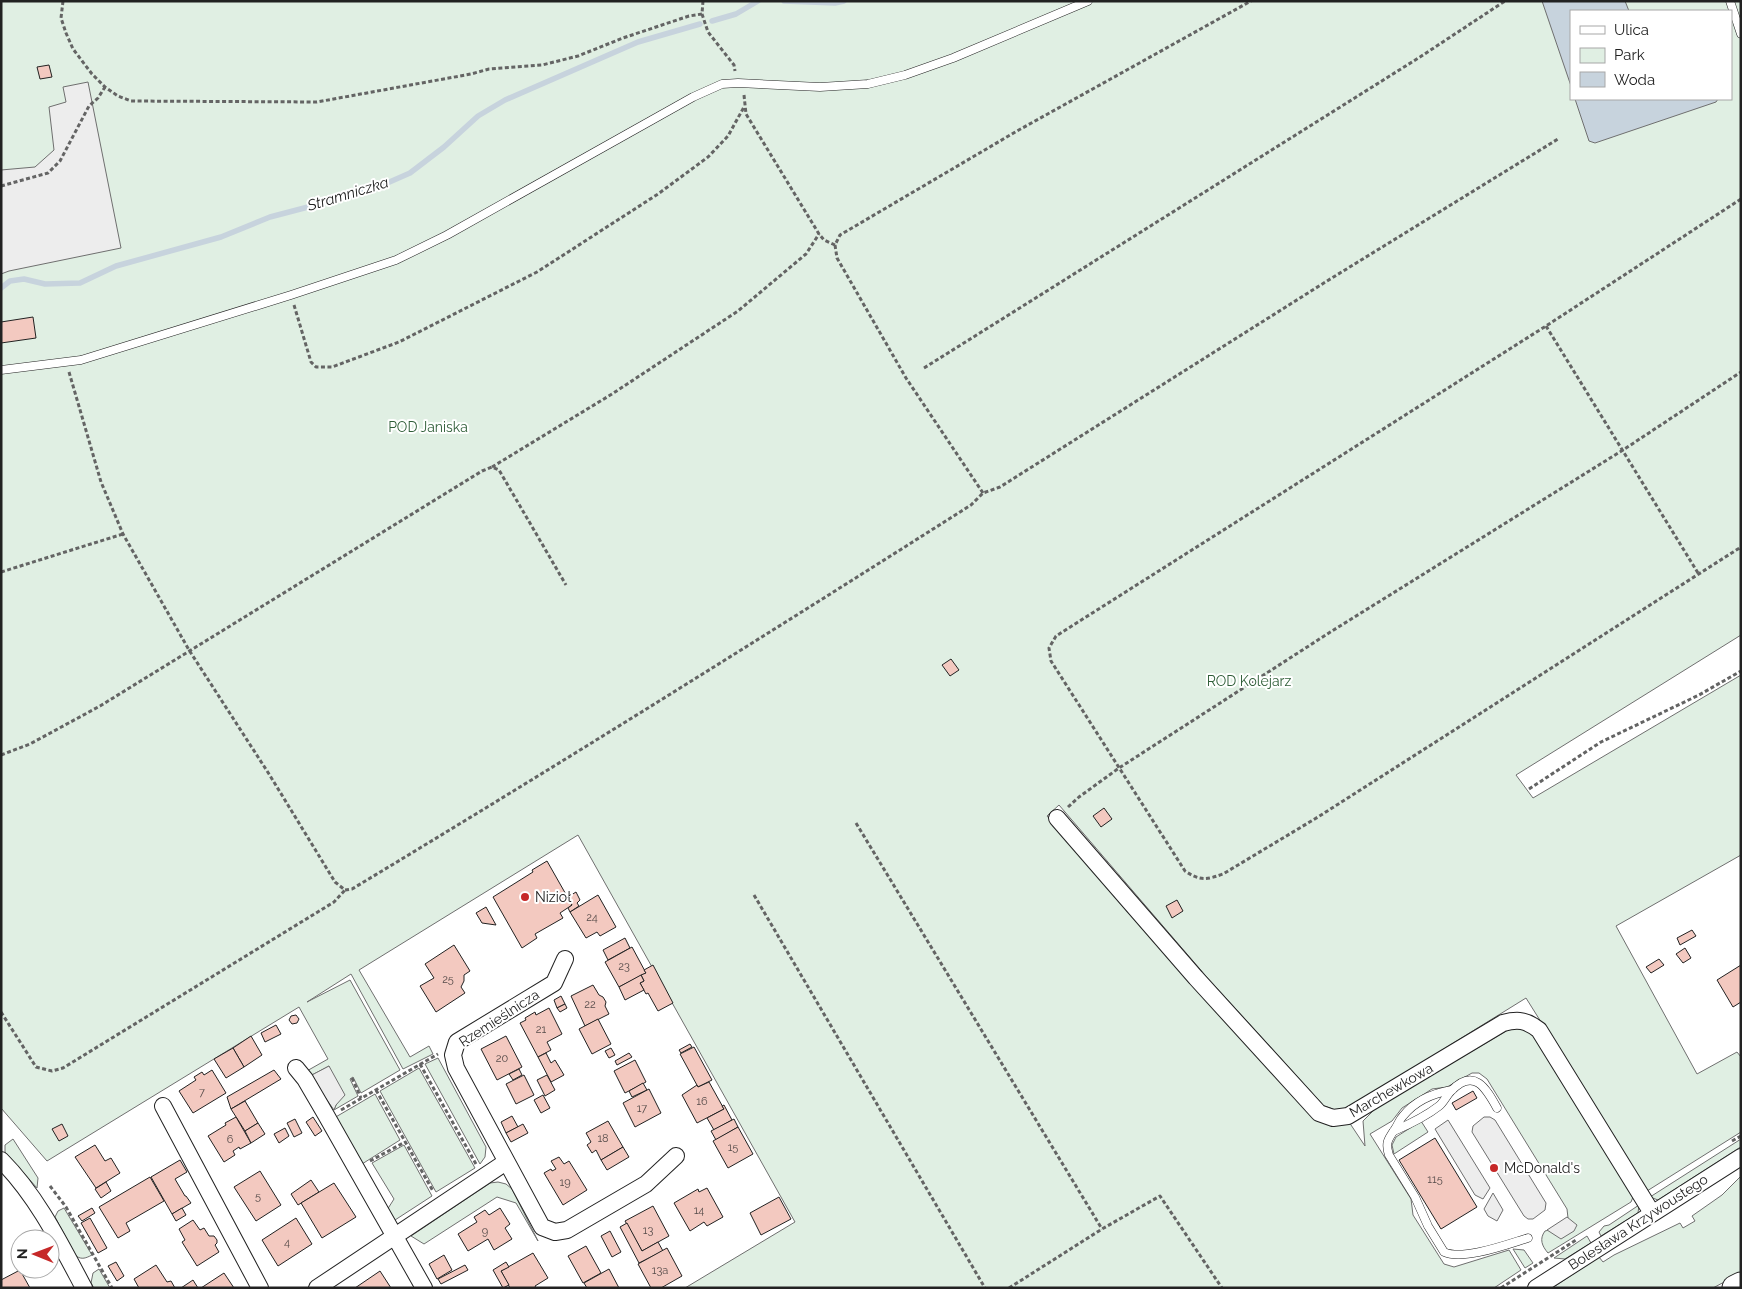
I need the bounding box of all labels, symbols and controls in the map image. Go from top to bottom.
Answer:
legend [1570,10,1732,100]
text: Ulica [1614,21,1649,39]
text: Park [1614,46,1645,64]
text: Woda [1614,71,1655,89]
water label: Stramniczka [304,173,391,215]
park label: POD Janiska [388,419,468,435]
park label: ROD Kolejarz [1207,673,1291,689]
place label: Nizioł [535,889,572,905]
marker: Nizioł [519,891,531,903]
house number: 24 [586,911,598,924]
house number: 23 [618,960,630,973]
house number: 25 [442,973,454,986]
street label: Rzemieślnicza [456,986,542,1050]
house number: 22 [584,998,596,1011]
house number: 21 [536,1023,547,1036]
house number: 20 [496,1052,508,1065]
street label: Marchewkowa [1346,1060,1436,1120]
house number: 7 [199,1086,205,1099]
house number: 16 [696,1095,708,1108]
house number: 17 [637,1102,647,1115]
house number: 18 [597,1132,609,1145]
house number: 6 [227,1133,234,1146]
house number: 15 [728,1141,738,1154]
place label: McDonald's [1504,1160,1580,1176]
marker: McDonald's [1488,1162,1500,1174]
street label: Bolesława Krzywoustego [1565,1171,1711,1273]
house number: 115 [1427,1173,1443,1186]
house number: 19 [559,1176,571,1189]
house number: 5 [255,1190,261,1203]
house number: 14 [694,1204,704,1217]
house number: 13 [643,1224,653,1237]
house number: 9 [482,1225,488,1238]
north arrow [10,1229,60,1279]
house number: 4 [284,1236,290,1249]
text: N [14,1248,30,1259]
house number: 13a [652,1264,668,1277]

